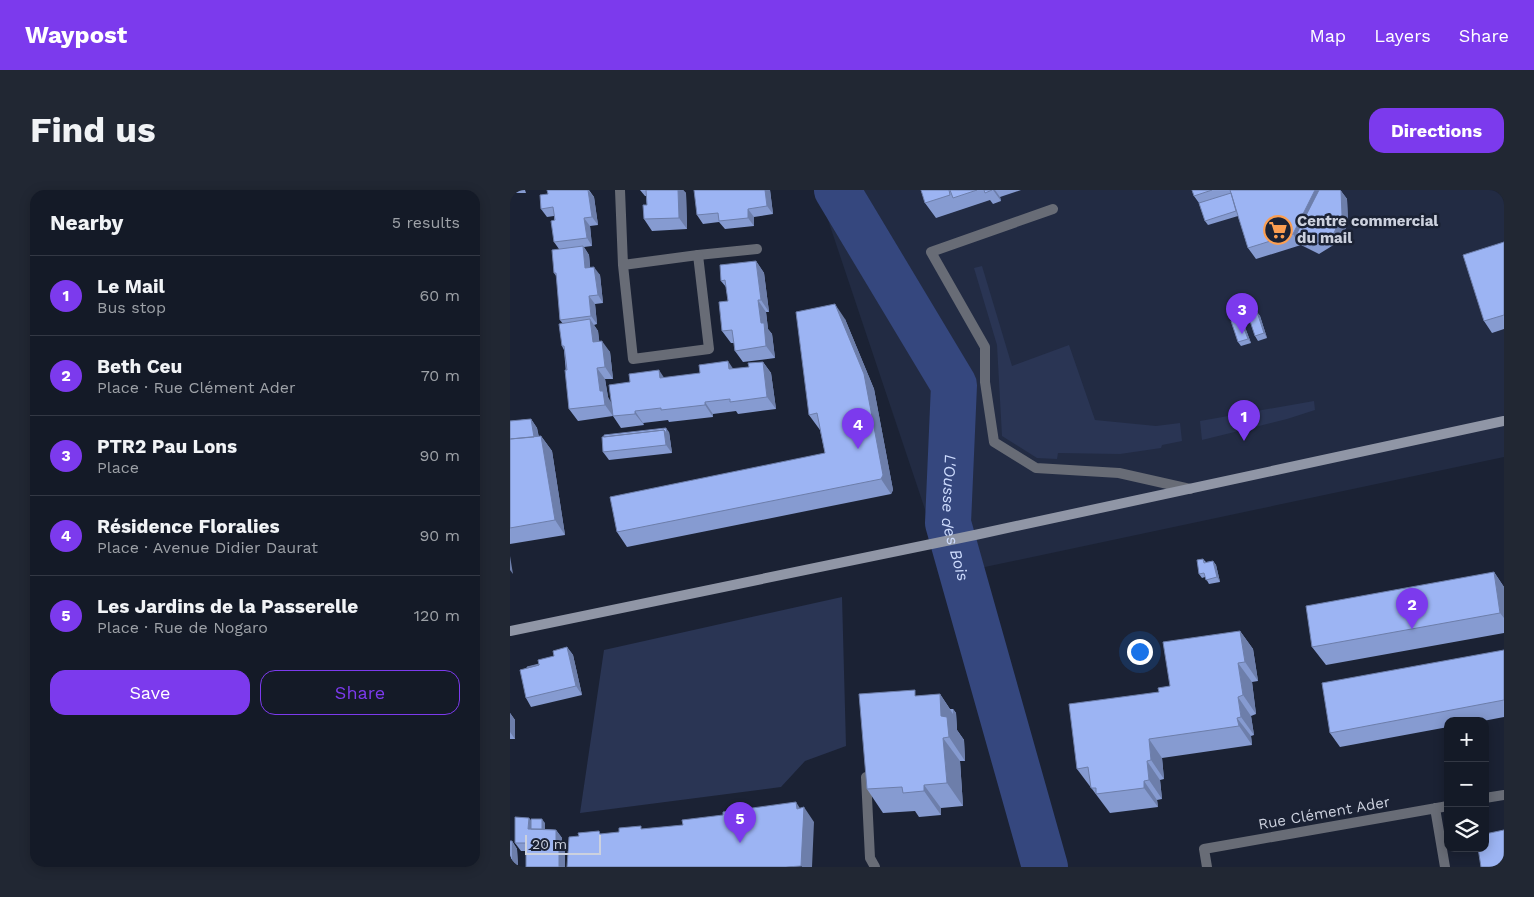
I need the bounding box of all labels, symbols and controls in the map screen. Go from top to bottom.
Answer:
text: Waypost [25,21,127,49]
text: Map [1309,25,1346,46]
text: Layers [1374,25,1431,46]
text: Share [1459,25,1509,46]
button: Directions [1369,108,1504,153]
text: Find us [30,109,156,151]
text: Nearby [50,210,123,235]
place label: Centre commercial du mail [1297,212,1438,247]
text: 5 results [392,213,460,232]
supermarket icon: Centre commercial du mail [1263,215,1293,245]
text: Le Mail [97,275,165,298]
text: 1 [63,286,69,305]
text: 60 m [420,286,460,305]
pin: 3 [1226,293,1258,334]
text: Bus stop [97,298,166,317]
text: Beth Ceu [97,355,182,378]
text: 2 [61,366,71,385]
text: 70 m [421,366,460,385]
text: Place · Rue Clément Ader [97,378,296,397]
pin: 1 [1228,400,1260,441]
pin: 4 [842,408,874,449]
text: PTR2 Pau Lons [97,435,237,458]
text: 3 [61,446,71,465]
text: 90 m [419,446,460,465]
water label: L'Ousse des Bois [938,454,973,583]
text: Place [97,458,139,477]
text: Résidence Floralies [97,515,280,538]
text: 4 [61,526,71,545]
text: 90 m [419,526,460,545]
text: Place · Avenue Didier Daurat [97,538,318,557]
pin: 2 [1396,588,1428,629]
text: Les Jardins de la Passerelle [97,595,358,618]
text: 5 [61,606,71,625]
text: 120 m [414,606,460,625]
text: Place · Rue de Nogaro [97,618,268,637]
your location [1127,639,1153,665]
button: Save [50,670,250,715]
button: Share [260,670,460,715]
map controls [1444,717,1489,852]
button: + [1444,717,1489,762]
button: − [1444,762,1489,807]
street label: Rue Clément Ader [1257,793,1391,833]
pin: 5 [724,802,756,843]
button: layers [1444,807,1489,852]
scale bar [525,832,601,855]
text: 20 m [532,836,567,852]

